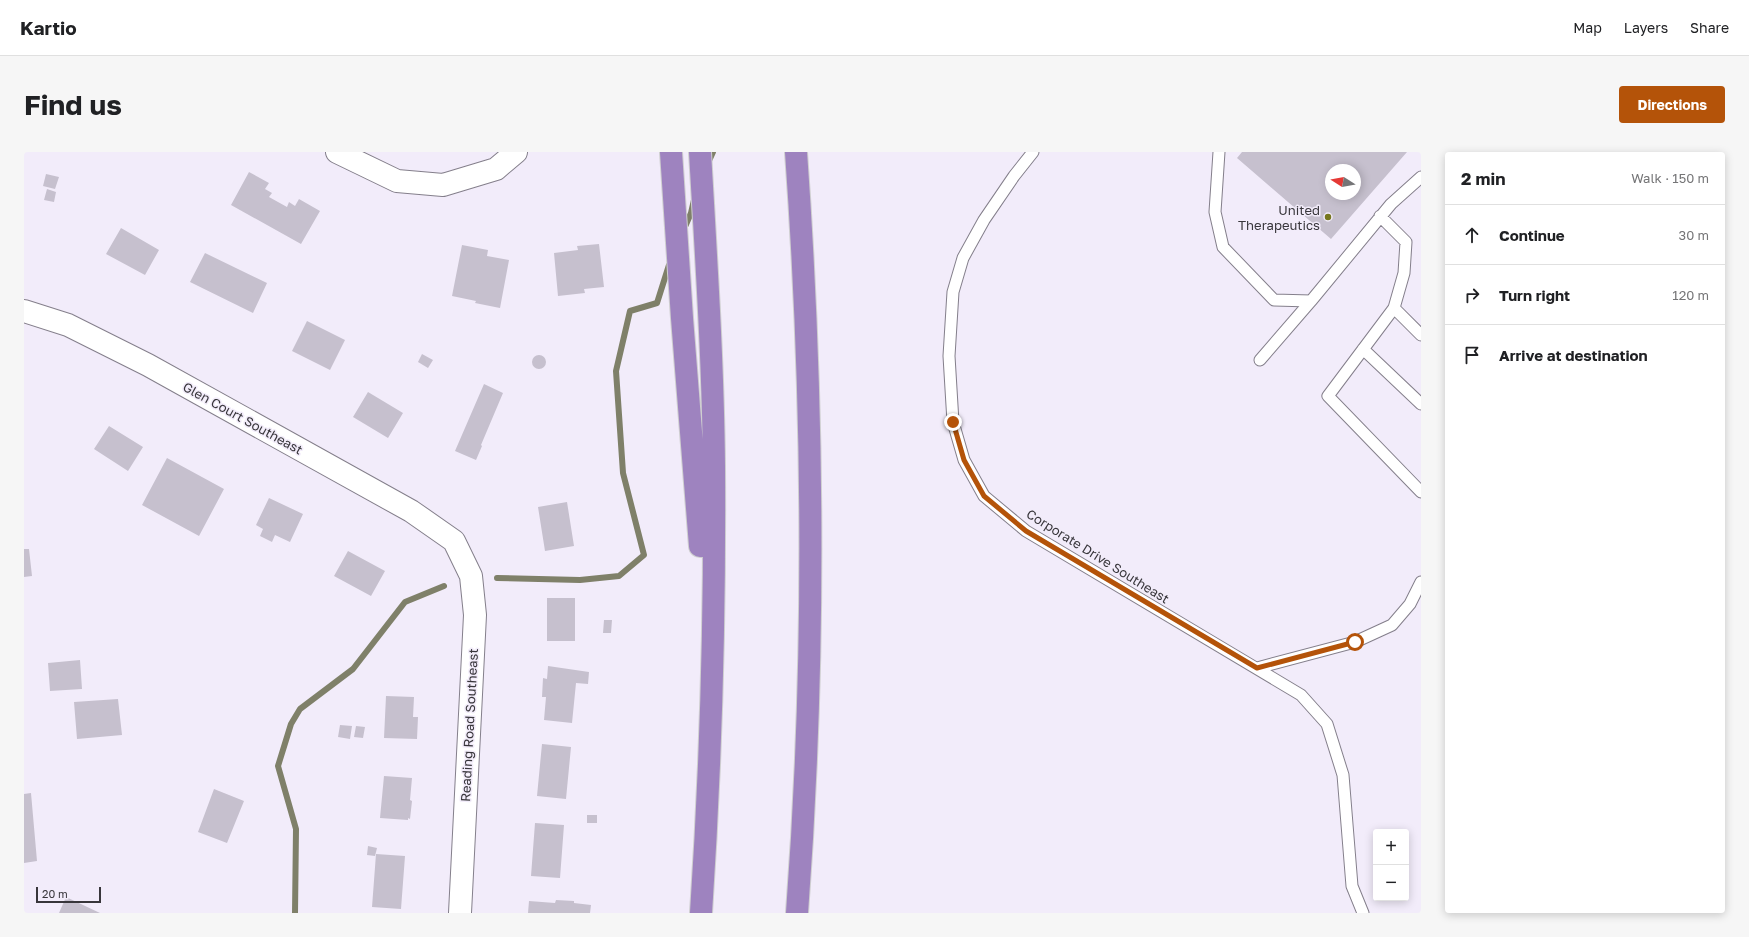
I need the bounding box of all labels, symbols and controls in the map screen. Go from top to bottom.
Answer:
text: Kartio [20,16,77,39]
text: Map [1573,19,1602,36]
text: Layers [1624,19,1668,36]
text: Share [1690,19,1729,36]
button: Directions [1619,86,1725,123]
text: Find us [24,88,122,121]
north arrow [1325,164,1361,200]
text: 2 min [1461,168,1505,189]
text: Walk · 150 m [1631,170,1709,186]
place label: United Therapeutics [1238,202,1320,233]
marker: United Therapeutics [1323,212,1333,222]
icon: ahead [1461,224,1483,246]
text: Continue [1499,226,1565,244]
text: 30 m [1679,227,1709,243]
icon: right [1461,284,1483,306]
text: Turn right [1499,286,1570,304]
text: 120 m [1672,287,1709,303]
icon: arrive [1461,344,1483,366]
text: Arrive at destination [1499,346,1648,364]
street label: Glen Court Southeast [180,378,306,458]
route end [944,413,962,431]
street label: Corporate Drive Southeast [1024,505,1172,607]
route start [1346,633,1364,651]
street label: Reading Road Southeast [457,648,481,802]
map controls [1373,829,1409,901]
button: + [1373,829,1409,865]
button: − [1373,865,1409,901]
scale bar [36,885,101,904]
text: 20 m [42,887,68,900]

